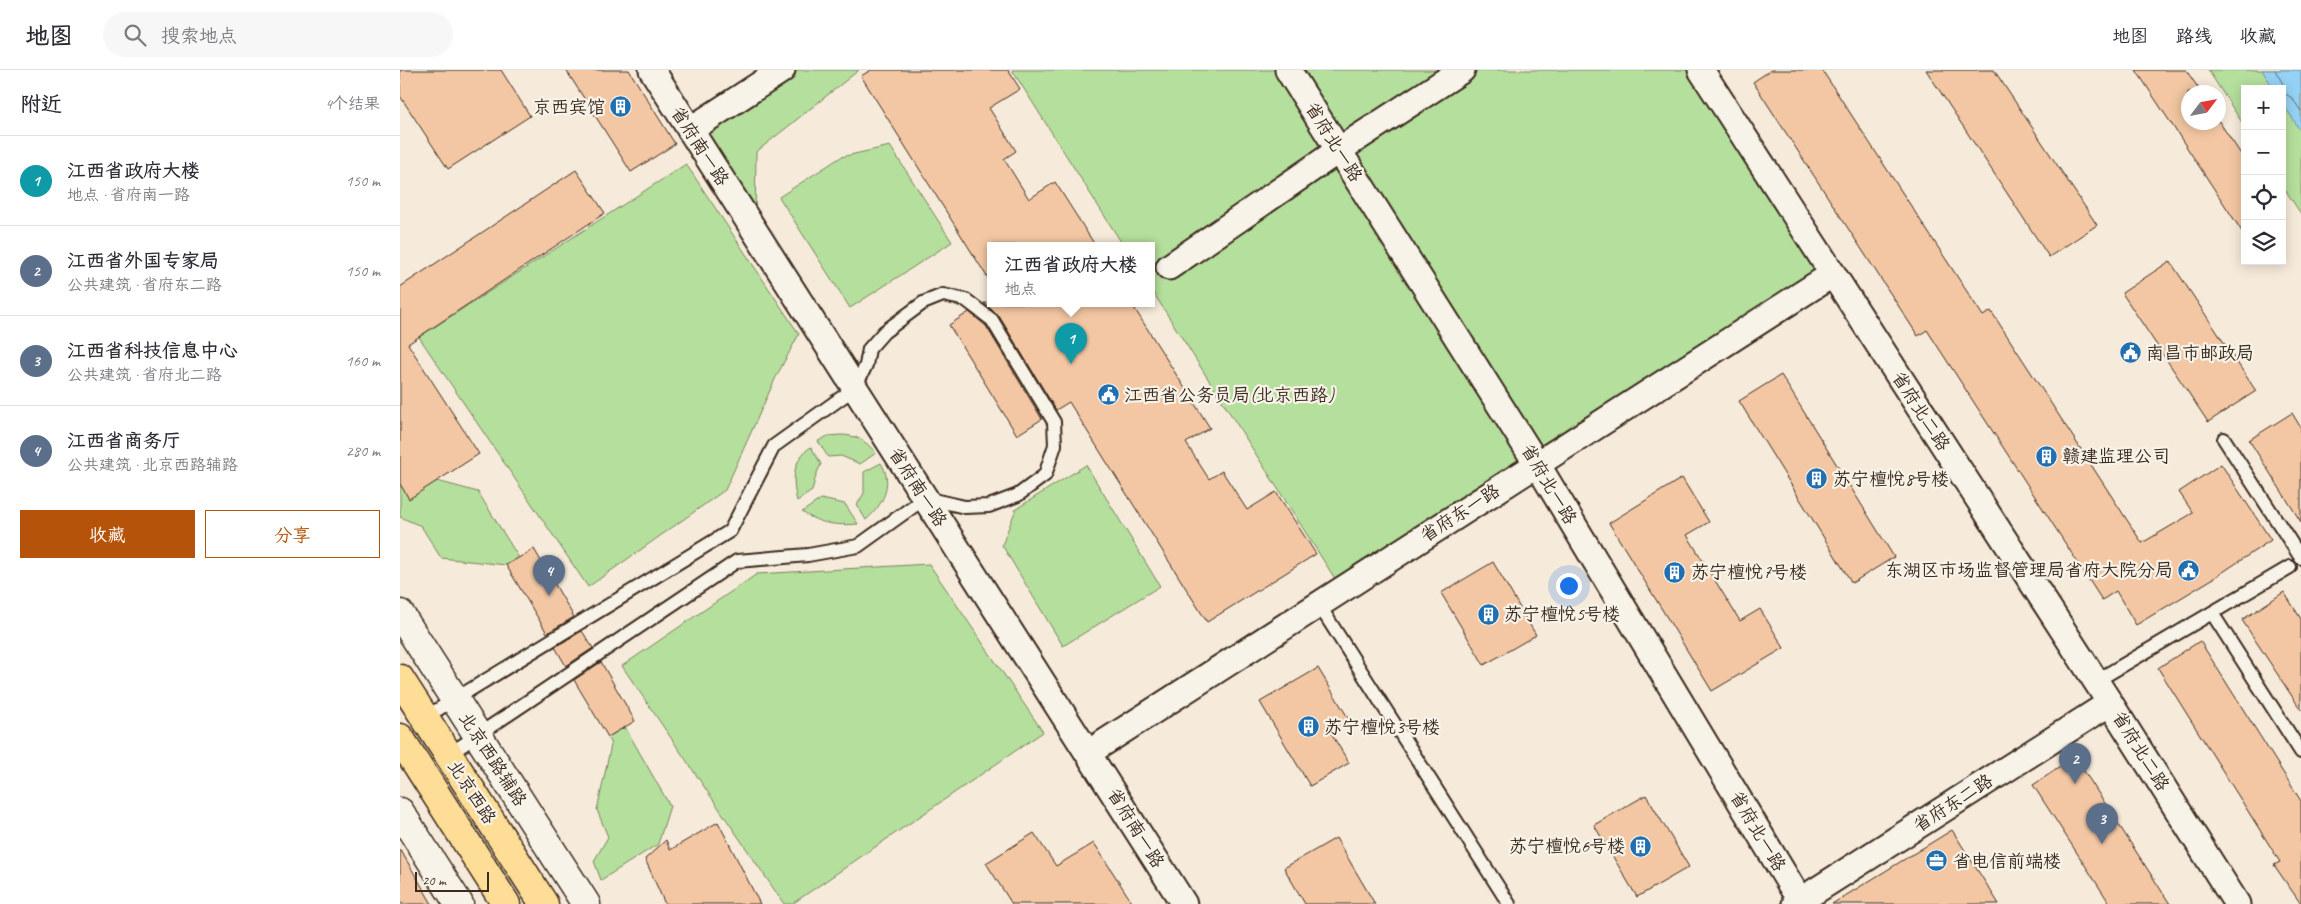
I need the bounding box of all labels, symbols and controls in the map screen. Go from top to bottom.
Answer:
search box [103,12,453,57]
text: 地图 [25,21,73,51]
icon: search [121,21,149,49]
text: 搜索地点 [161,24,237,48]
text: 地图 [2112,25,2148,47]
text: 路线 [2176,25,2212,47]
text: 收藏 [2240,25,2276,47]
north arrow [2181,85,2226,130]
map controls [2241,85,2286,265]
button: + [2241,85,2286,130]
text: 附近 [20,91,62,117]
text: 4个结果 [325,94,380,114]
building icon: 京西宾馆 [609,95,633,119]
place label: 京西宾馆 [533,96,605,118]
street label: 省府北一路 [1301,98,1367,186]
street label: 省府南一路 [666,102,734,190]
button: − [2241,130,2286,175]
text: 江西省政府大楼 [67,159,200,183]
text: 1 [32,171,40,191]
text: 150 m [346,171,380,191]
button: locate [2241,175,2286,220]
text: 地点 · 省府南一路 [67,185,190,205]
button: layers [2241,220,2286,265]
popup [987,242,1155,307]
text: 江西省外国专家局 [67,249,219,273]
text: 江西省政府大楼 [1004,253,1138,277]
text: 2 [32,261,40,281]
text: 150 m [346,261,380,281]
text: 公共建筑 · 省府东二路 [67,275,222,295]
text: 地点 [1004,279,1037,299]
pin: 1 [1055,323,1087,364]
text: 江西省科技信息中心 [67,339,238,363]
public building icon: 南昌市邮政局 [2118,341,2142,365]
place label: 南昌市邮政局 [2146,342,2254,364]
text: 3 [32,351,40,371]
text: 160 m [346,351,380,371]
text: 公共建筑 · 省府北二路 [67,365,222,385]
street label: 省府北二路 [1887,367,1955,455]
public building icon: 江西省公务员局(北京西路) [1096,383,1120,407]
place label: 江西省公务员局(北京西路) [1124,384,1335,406]
text: 江西省商务厅 [67,429,181,453]
street label: 省府北一路 [1516,440,1582,528]
text: 4 [32,441,40,461]
text: 280 m [346,441,380,461]
street label: 省府南一路 [884,443,952,531]
building icon: 赣建监理公司 [2034,444,2058,468]
place label: 赣建监理公司 [2062,445,2170,467]
text: 公共建筑 · 北京西路辅路 [67,455,238,475]
building icon: 苏宁檀悦8号楼 [1805,467,1829,491]
place label: 苏宁檀悦8号楼 [1833,468,1949,490]
street label: 省府东一路 [1416,479,1504,547]
button: 收藏 [20,510,195,558]
button: 分享 [205,510,380,558]
pin: 4 [533,555,565,596]
public building icon: 东湖区市场监督管理局省府大院分局 [2177,558,2201,582]
place label: 东湖区市场监督管理局省府大院分局 [1885,559,2173,581]
building icon: 苏宁檀悦7号楼 [1663,560,1687,584]
place label: 苏宁檀悦7号楼 [1691,561,1807,583]
your location [1556,573,1582,599]
building icon: 苏宁檀悦5号楼 [1476,602,1500,626]
place label: 苏宁檀悦5号楼 [1504,603,1620,625]
street label: 省府北二路 [2108,707,2174,795]
street label: 北京西路辅路 [455,708,531,810]
building icon: 苏宁檀悦3号楼 [1296,715,1320,739]
place label: 苏宁檀悦3号楼 [1324,716,1440,738]
pin: 2 [2059,743,2091,784]
street label: 北京西路 [443,756,501,828]
street label: 省府东二路 [1909,769,1997,837]
street label: 省府南一路 [1103,784,1169,872]
street label: 省府北一路 [1725,787,1791,875]
pin: 3 [2086,803,2118,844]
building icon: 苏宁檀悦6号楼 [1629,834,1653,858]
place label: 苏宁檀悦6号楼 [1509,835,1625,857]
office icon: 省电信前端楼 [1925,849,1949,873]
place label: 省电信前端楼 [1953,850,2061,872]
scale bar [415,869,489,892]
text: 20 m [422,872,446,889]

